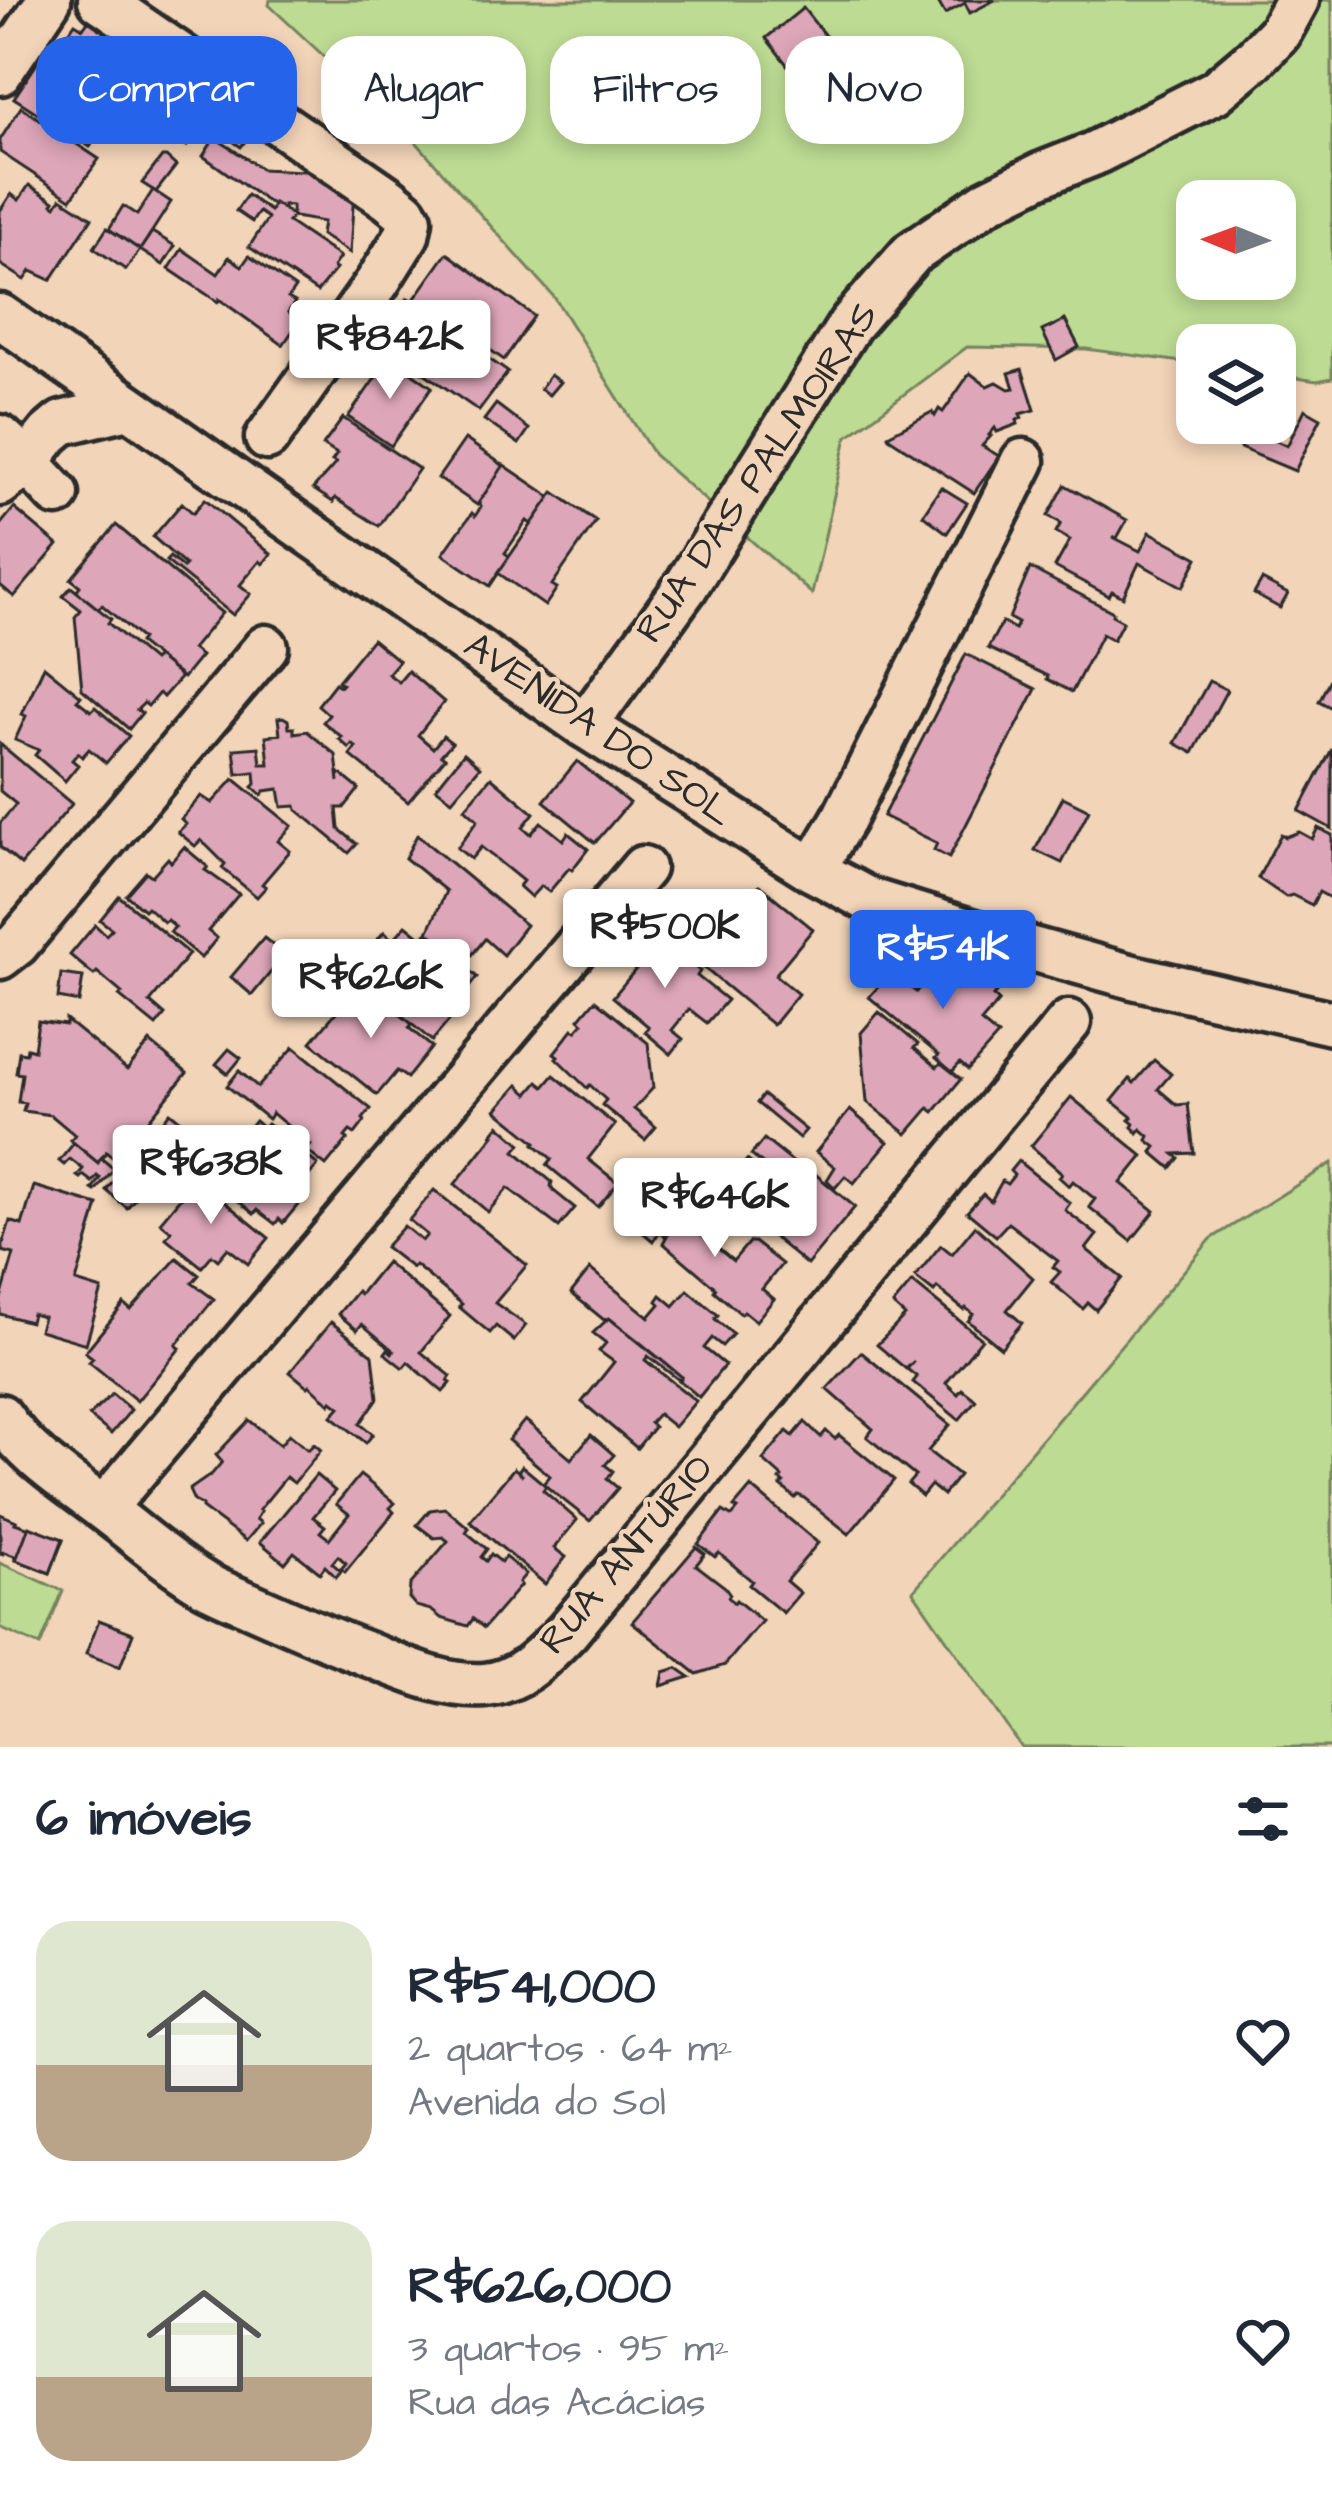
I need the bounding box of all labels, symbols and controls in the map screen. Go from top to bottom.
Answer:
chip: Comprar [36,36,297,144]
chip: Alugar [321,36,526,144]
chip: Filtros [550,36,761,144]
chip: Novo [785,36,964,144]
north arrow [1176,180,1296,300]
map controls [1176,180,1296,444]
street label: RUA DAS PALMOIRAS [624,292,892,654]
pin: R$842K [292,300,488,402]
text: R$842K [316,312,464,366]
button: layers [1176,324,1296,444]
street label: AVENIDA DO SOL [453,620,743,840]
pin: R$500K [567,889,763,991]
text: R$500K [590,901,740,955]
pin: R$541K [845,910,1041,1012]
text: R$541K [877,922,1009,976]
pin: R$626K [273,939,469,1041]
text: R$626K [299,951,443,1005]
pin: R$638K [113,1125,309,1227]
text: R$638K [140,1137,282,1191]
pin: R$646K [617,1158,813,1260]
text: R$646K [641,1170,789,1224]
street label: RUA ANTÚRIO [527,1444,727,1666]
text: 6 imóveis [36,1784,252,1855]
icon: filters [1230,1786,1296,1852]
text: R$541,000 [408,1952,656,2023]
icon: home [132,1969,276,2113]
icon: heart [1230,2008,1296,2074]
text: 2 quartos · 64 m² [408,2023,733,2077]
text: Avenida do Sol [408,2077,666,2131]
text: R$626,000 [408,2252,671,2323]
icon: home [132,2269,276,2413]
icon: heart [1230,2308,1296,2374]
text: 3 quartos · 95 m² [408,2323,729,2377]
text: Rua das Acácias [408,2377,706,2431]

